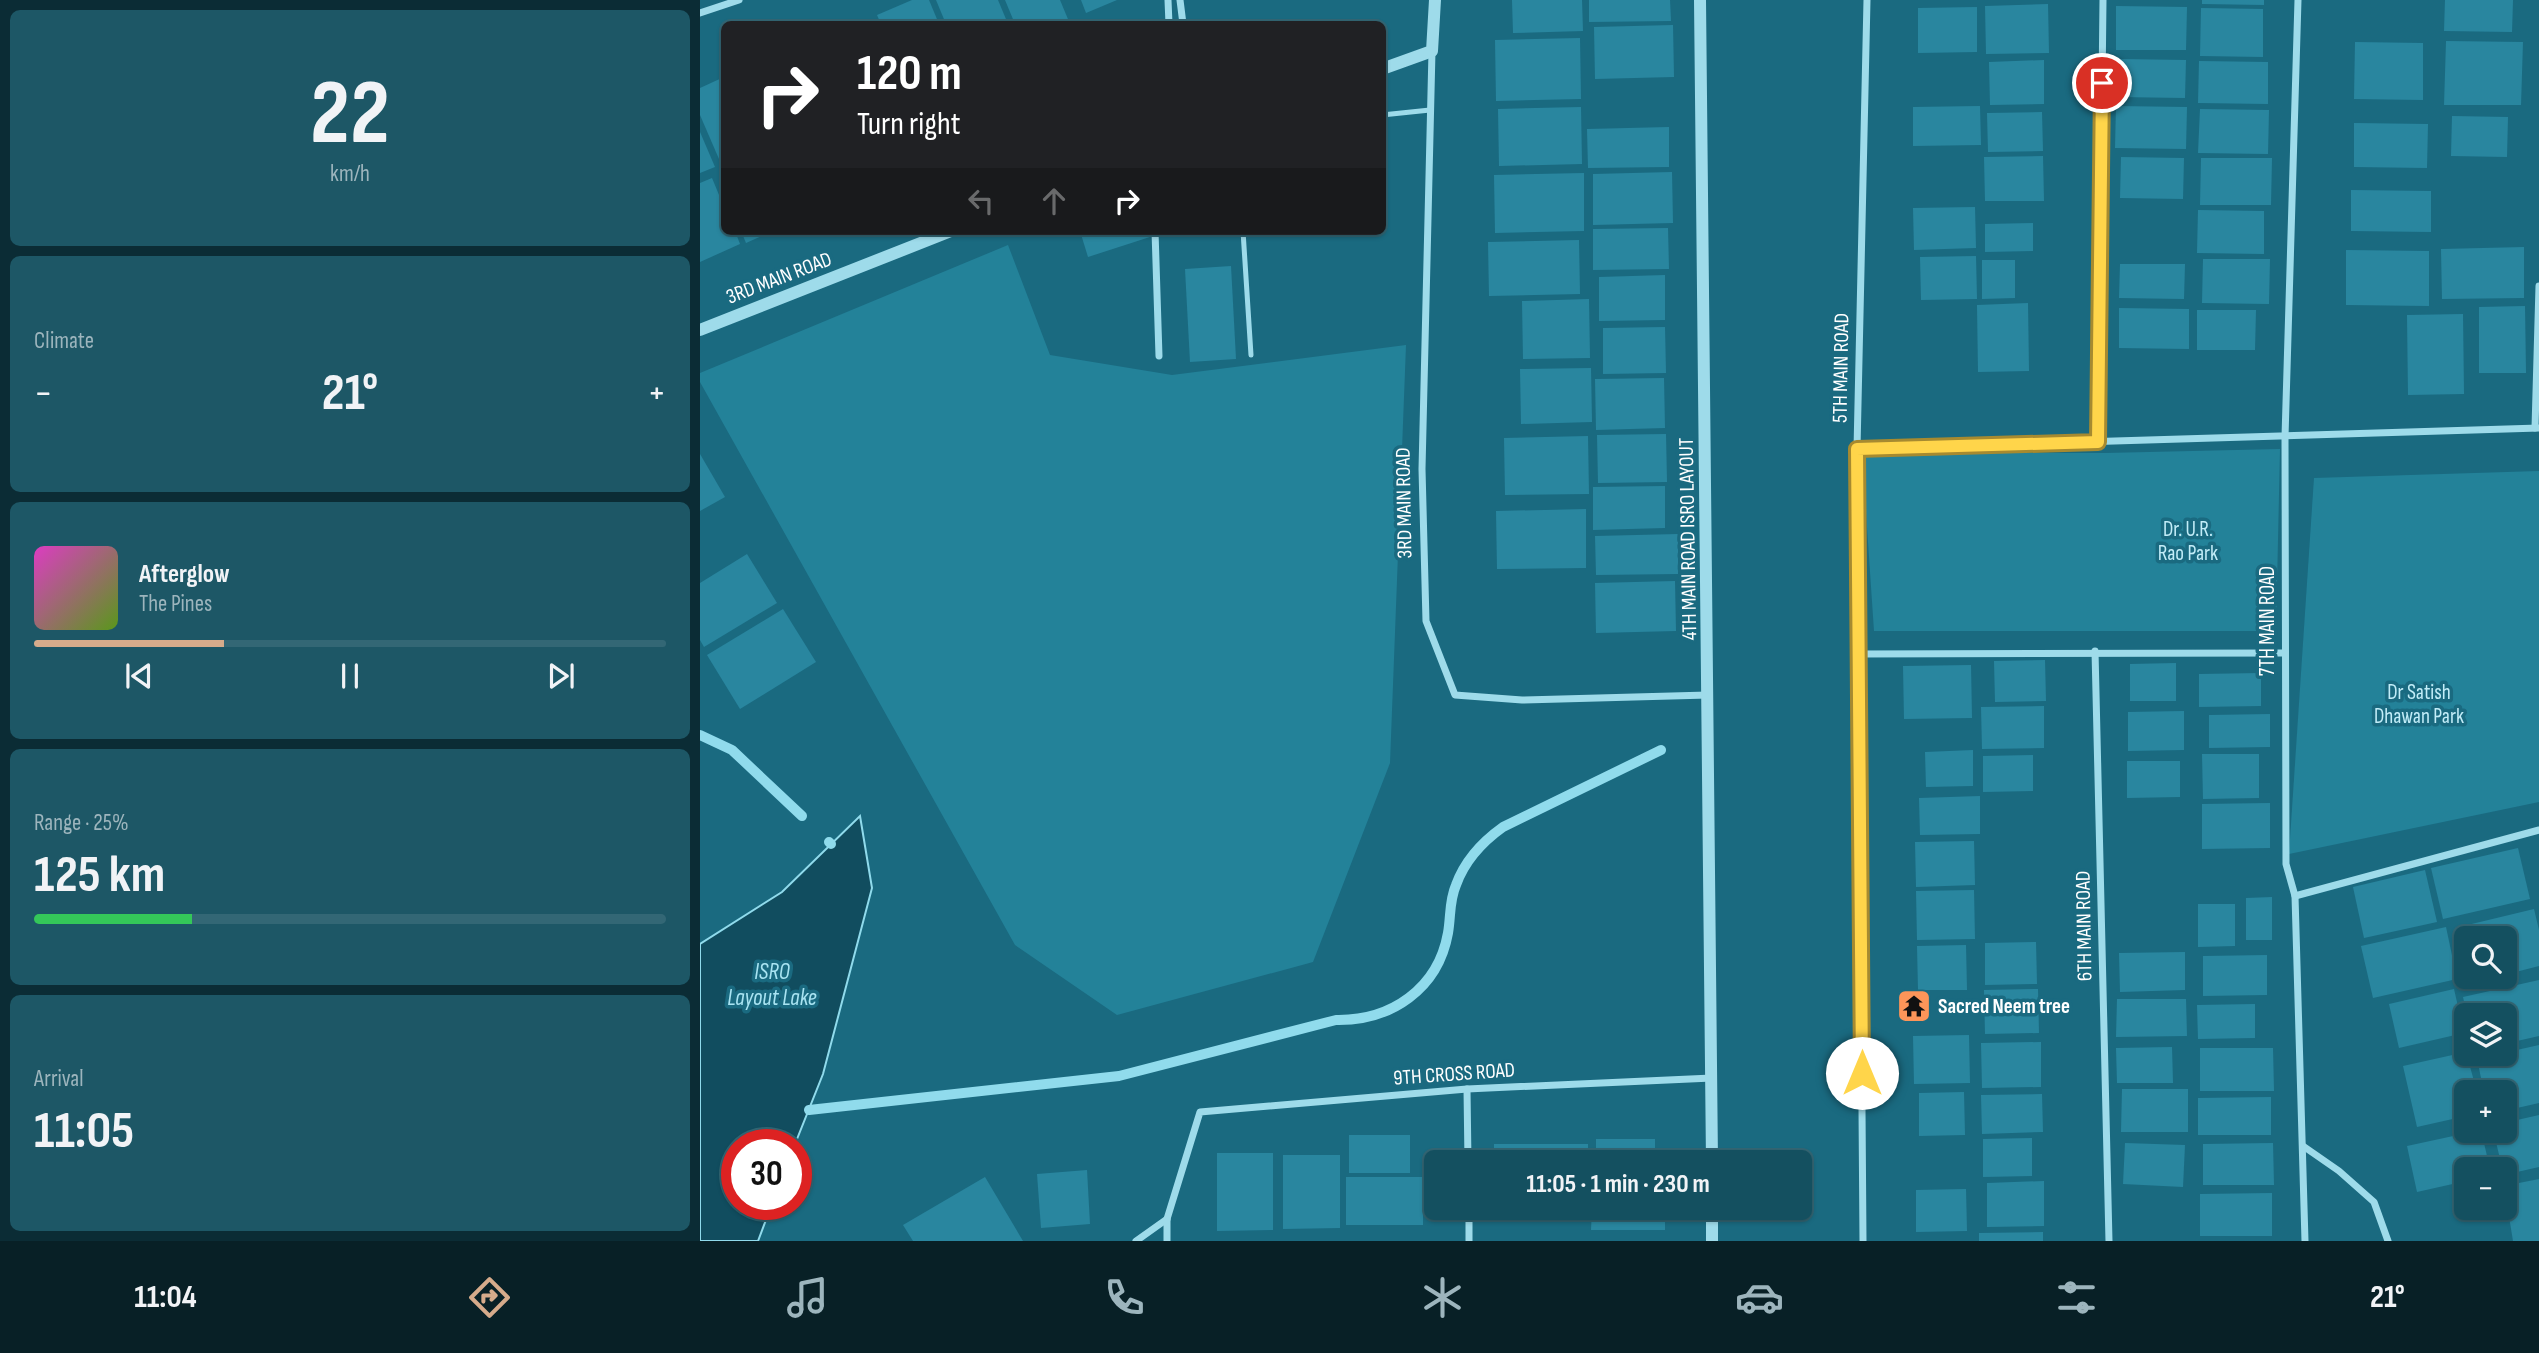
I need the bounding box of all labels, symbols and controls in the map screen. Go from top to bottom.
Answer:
text: 120 m [857,45,962,104]
icon: right [742,49,833,140]
pin [2072,53,2132,113]
text: 22 [310,60,390,169]
icon: arrive [2083,64,2121,102]
text: Turn right [857,105,961,144]
text: km/h [330,160,370,188]
icon: left [962,182,1000,220]
icon: ahead [1035,182,1073,220]
icon: right [1108,182,1146,220]
street label: 3RD MAIN ROAD [723,246,835,310]
street label: 5TH MAIN ROAD [1828,313,1854,423]
text: Climate [34,327,94,355]
text: 21° [322,362,378,425]
text: − [34,371,53,416]
text: + [647,371,666,416]
street label: 4TH MAIN ROAD ISRO LAYOUT [1674,437,1702,641]
street label: 3RD MAIN ROAD [1391,447,1417,559]
park label: Dr. U.R. Rao Park [2158,517,2218,566]
text: Afterglow [139,559,230,590]
street label: 7TH MAIN ROAD [2255,566,2280,676]
text: The Pines [139,590,212,618]
icon: previous [120,657,158,695]
icon: pause [331,657,369,695]
icon: next [542,657,580,695]
park label: Dr Satish Dhawan Park [2374,680,2464,729]
text: Range · 25% [34,809,129,837]
text: 125 km [34,844,165,907]
street label: 6TH MAIN ROAD [2071,871,2097,981]
map controls [2454,926,2517,1220]
button: search [2454,926,2517,989]
water label: ISRO Layout Lake [727,958,817,1012]
temple icon: Sacred Neem tree [1895,987,1933,1025]
place label: Sacred Neem tree [1938,994,2070,1019]
button: layers [2454,1003,2517,1066]
position arrow [1825,1036,1899,1110]
street label: 9TH CROSS ROAD [1392,1057,1516,1091]
text: Arrival [34,1065,83,1093]
button: + [2454,1080,2517,1143]
text: 11:05 [34,1100,134,1163]
speed limit sign: 30 [721,1129,812,1220]
button: − [2454,1157,2517,1220]
text: 11:05 · 1 min · 230 m [1526,1169,1710,1200]
icon: directions [465,1273,514,1322]
icon: music [783,1273,832,1322]
icon: phone [1100,1273,1149,1322]
icon: climate [1418,1273,1467,1322]
icon: car [1735,1273,1784,1322]
icon: filters [2052,1273,2101,1322]
text: 11:04 [134,1278,197,1317]
text: 21° [2370,1278,2405,1317]

